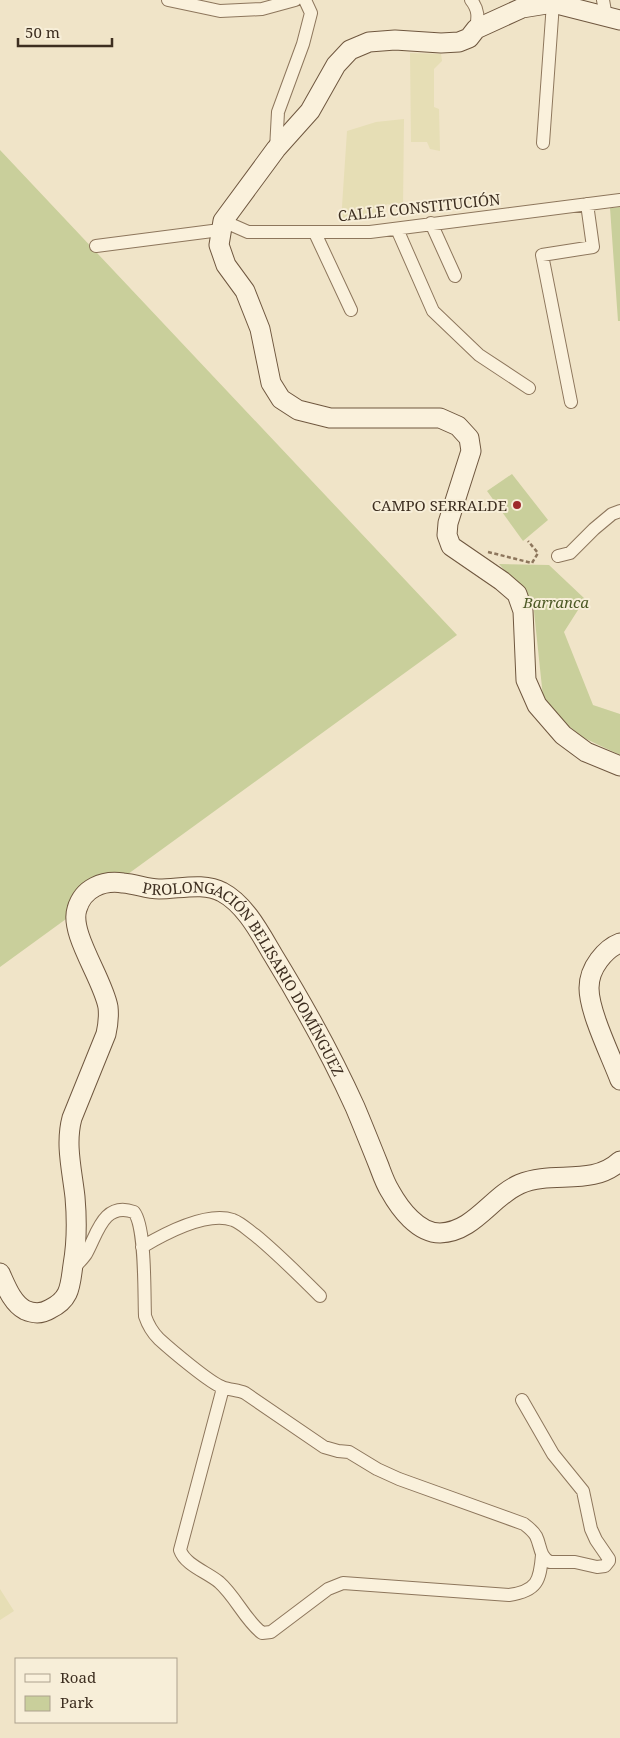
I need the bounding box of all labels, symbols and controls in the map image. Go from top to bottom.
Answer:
scale bar [18,15,111,47]
text: 50 m [25,22,60,42]
street label: CALLE CONSTITUCIÓN [337,188,502,225]
place label: CAMPO SERRALDE [372,495,507,515]
marker: CAMPO SERRALDE [511,499,523,511]
park label: Barranca [522,592,589,612]
street label: PROLONGACIÓN BELISARIO DOMÍNGUEZ [141,877,349,1079]
legend [15,1658,178,1723]
text: Road [60,1667,96,1687]
text: Park [60,1692,94,1712]

